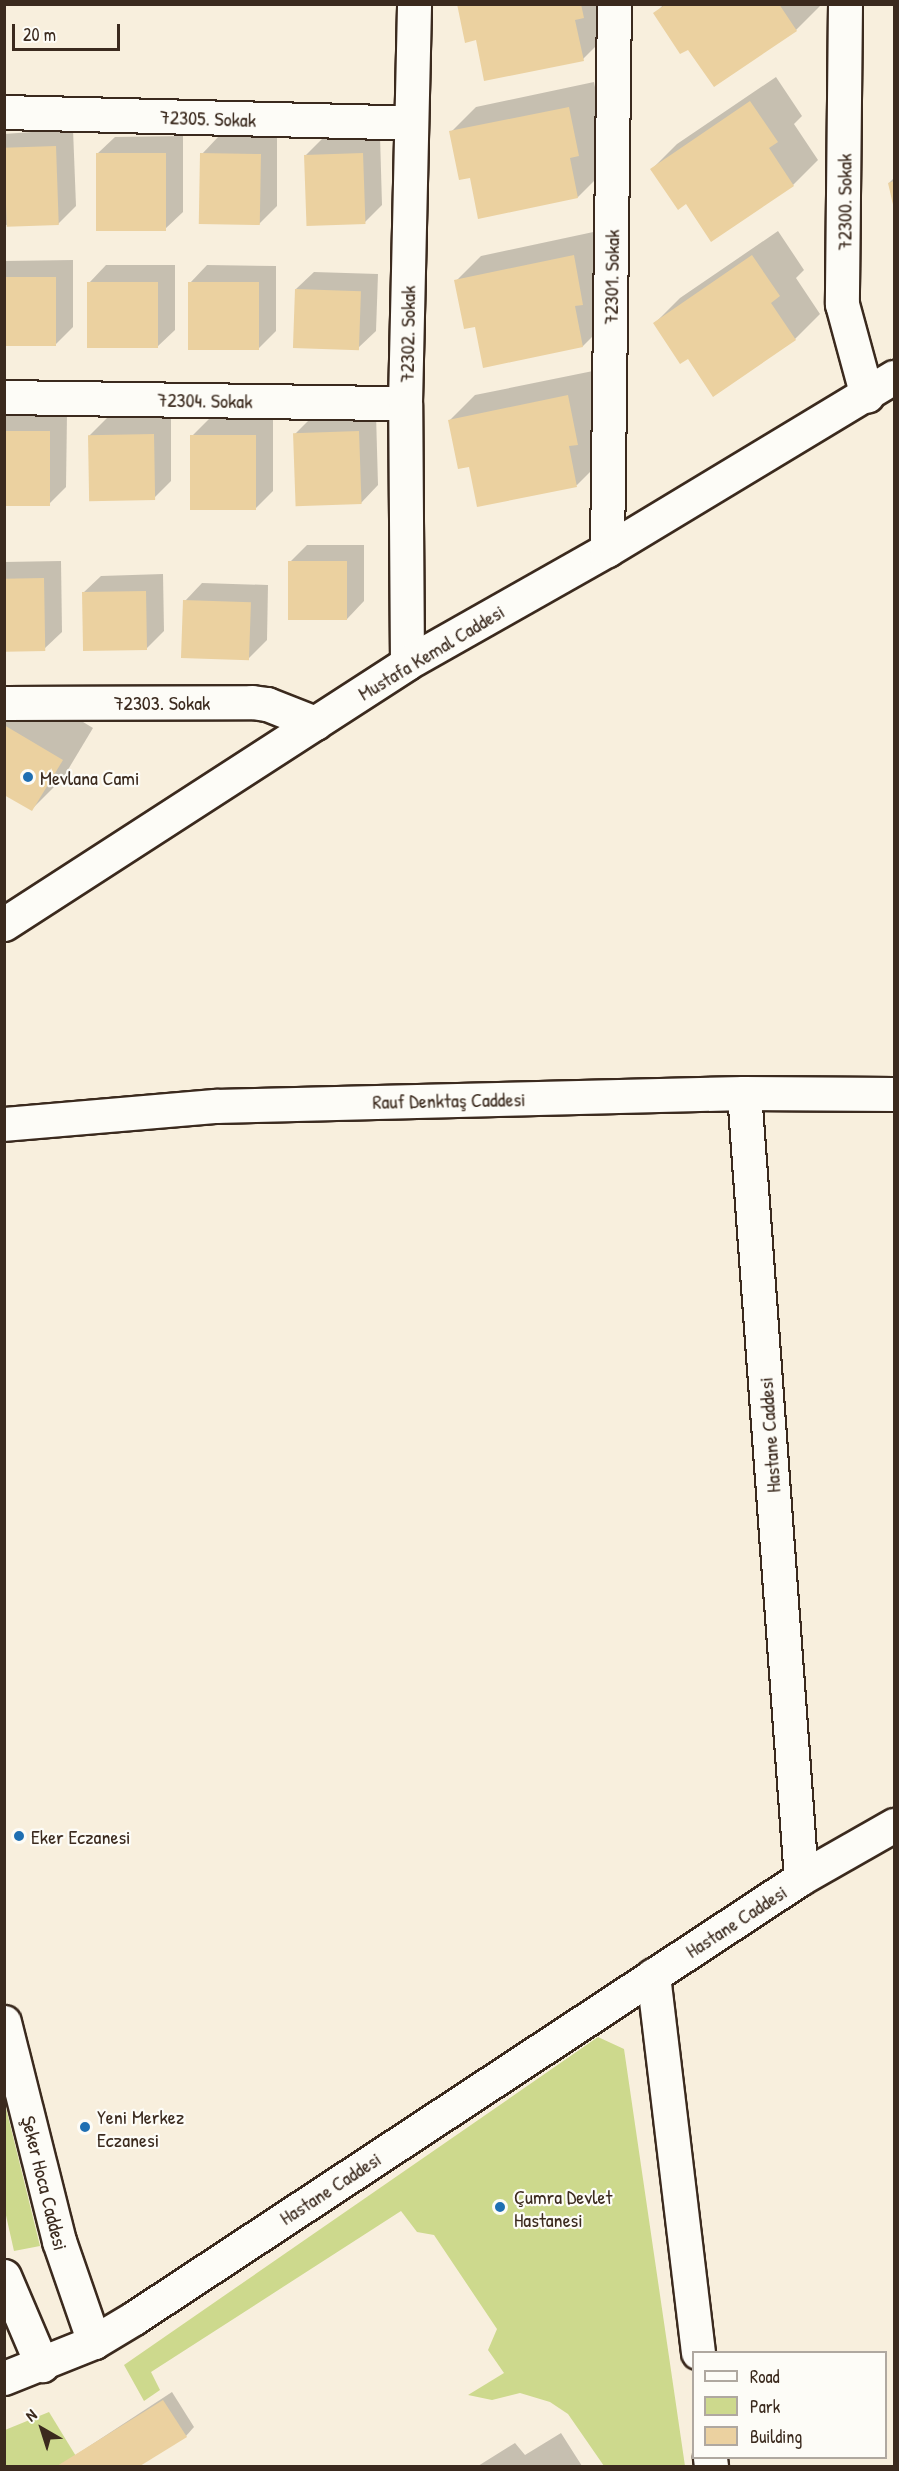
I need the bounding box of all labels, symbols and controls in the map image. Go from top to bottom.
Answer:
scale bar [15,12,123,50]
text: 20 m [23,22,56,47]
street label: 72305. Sokak [160,104,256,132]
street label: 72300. Sokak [832,154,856,250]
street label: 72301. Sokak [598,229,624,325]
street label: 72302. Sokak [394,285,420,383]
street label: 72304. Sokak [157,387,253,413]
street label: Mustafa Kemal Caddesi [354,599,508,705]
street label: 72303. Sokak [114,690,210,714]
place label: Mevlana Cami [40,765,139,789]
marker: Mevlana Cami [21,770,35,784]
street label: Rauf Denktaş Caddesi [372,1087,526,1113]
street label: Hastane Caddesi [753,1376,785,1494]
place label: Eker Eczanesi [31,1824,131,1848]
marker: Eker Eczanesi [12,1829,26,1843]
street label: Hastane Caddesi [681,1879,791,1963]
place label: Yeni Merkez Eczanesi [97,2104,184,2151]
street label: Şeker Hoca Caddesi [17,2113,73,2253]
marker: Yeni Merkez Eczanesi [78,2120,92,2134]
street label: Hastane Caddesi [275,2146,385,2230]
place label: Çumra Devlet Hastanesi [514,2184,612,2231]
marker: Çumra Devlet Hastanesi [491,2198,509,2216]
legend [692,2351,887,2459]
text: Road [750,2364,780,2389]
text: Park [750,2394,780,2419]
north arrow [12,2399,72,2459]
text: N [20,2404,41,2426]
text: Building [750,2424,802,2449]

